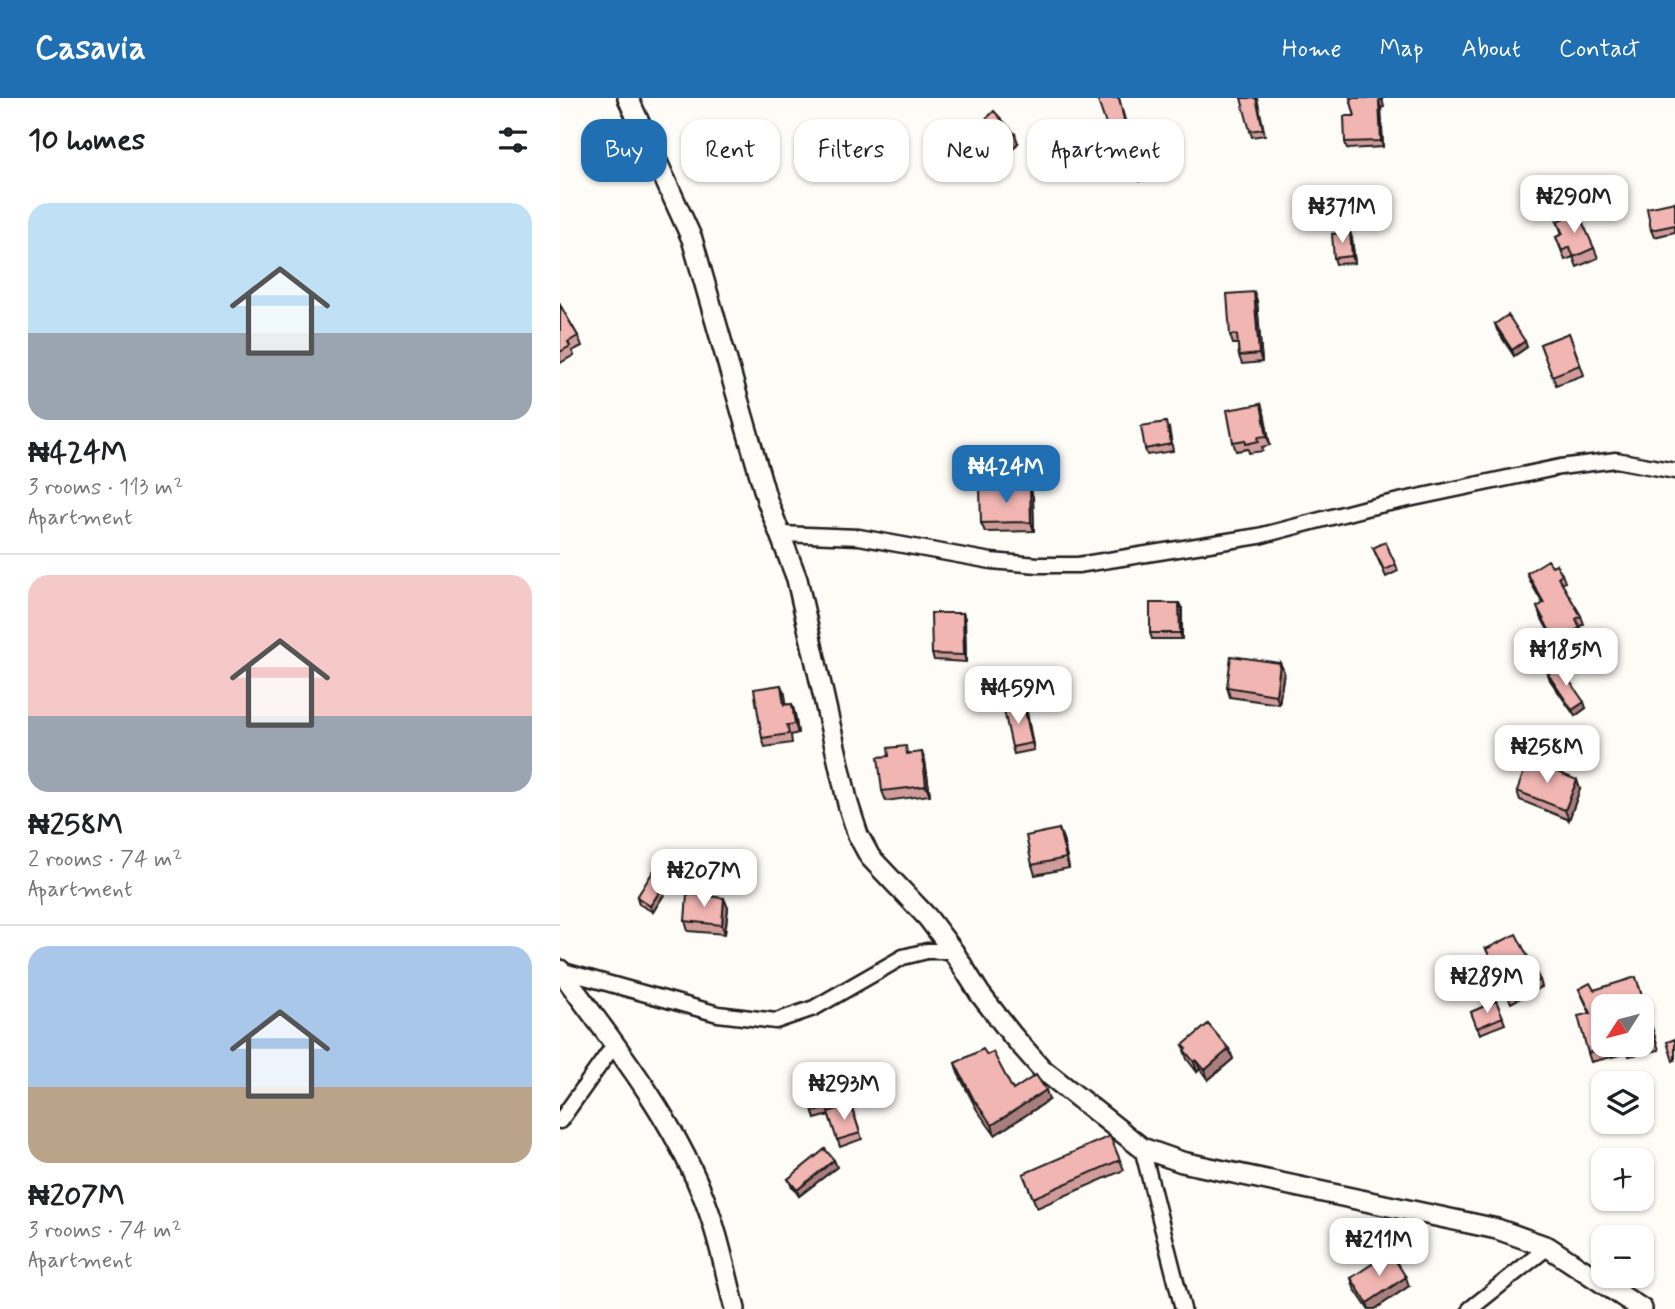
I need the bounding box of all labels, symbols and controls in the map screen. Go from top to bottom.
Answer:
text: Casavia [35,27,146,71]
text: Home [1282,34,1342,65]
text: Map [1380,34,1424,65]
text: About [1462,34,1521,65]
text: Contact [1559,34,1640,65]
chip: Buy [581,119,667,182]
chip: Rent [681,119,780,182]
chip: Filters [794,119,909,182]
chip: New [923,119,1013,182]
chip: Apartment [1027,119,1184,182]
text: 10 homes [28,121,145,160]
icon: filters [494,121,532,159]
pin: ₦290M [1525,176,1623,235]
text: ₦290M [1536,183,1612,213]
pin: ₦371M [1293,186,1391,245]
text: ₦371M [1308,193,1376,223]
icon: home [217,248,343,374]
text: ₦424M [28,434,127,473]
pin: ₦424M [957,446,1055,505]
text: ₦424M [968,453,1044,483]
text: 3 rooms · 113 m² [28,473,183,503]
text: Apartment [28,503,133,533]
icon: home [217,620,343,746]
pin: ₦185M [1517,628,1615,688]
text: ₦185M [1530,636,1602,666]
pin: ₦459M [969,666,1067,726]
text: ₦459M [981,674,1055,704]
pin: ₦258M [1498,726,1596,785]
text: ₦258M [1511,733,1583,763]
text: ₦258M [28,806,123,845]
text: 2 rooms · 74 m² [28,845,183,875]
pin: ₦207M [655,850,753,909]
text: ₦207M [667,857,741,887]
text: Apartment [28,875,133,905]
pin: ₦289M [1438,956,1536,1015]
text: ₦289M [1451,963,1523,993]
icon: home [217,991,343,1117]
north arrow [1591,994,1654,1057]
map controls [1591,994,1654,1288]
pin: ₦293M [795,1062,893,1122]
text: ₦293M [808,1070,880,1100]
button: layers [1591,1071,1654,1134]
button: + [1591,1148,1654,1211]
text: ₦207M [28,1177,125,1216]
text: 3 rooms · 74 m² [28,1216,182,1246]
pin: ₦211M [1330,1218,1428,1278]
button: − [1591,1225,1654,1288]
text: ₦211M [1346,1226,1412,1256]
text: Apartment [28,1246,133,1276]

